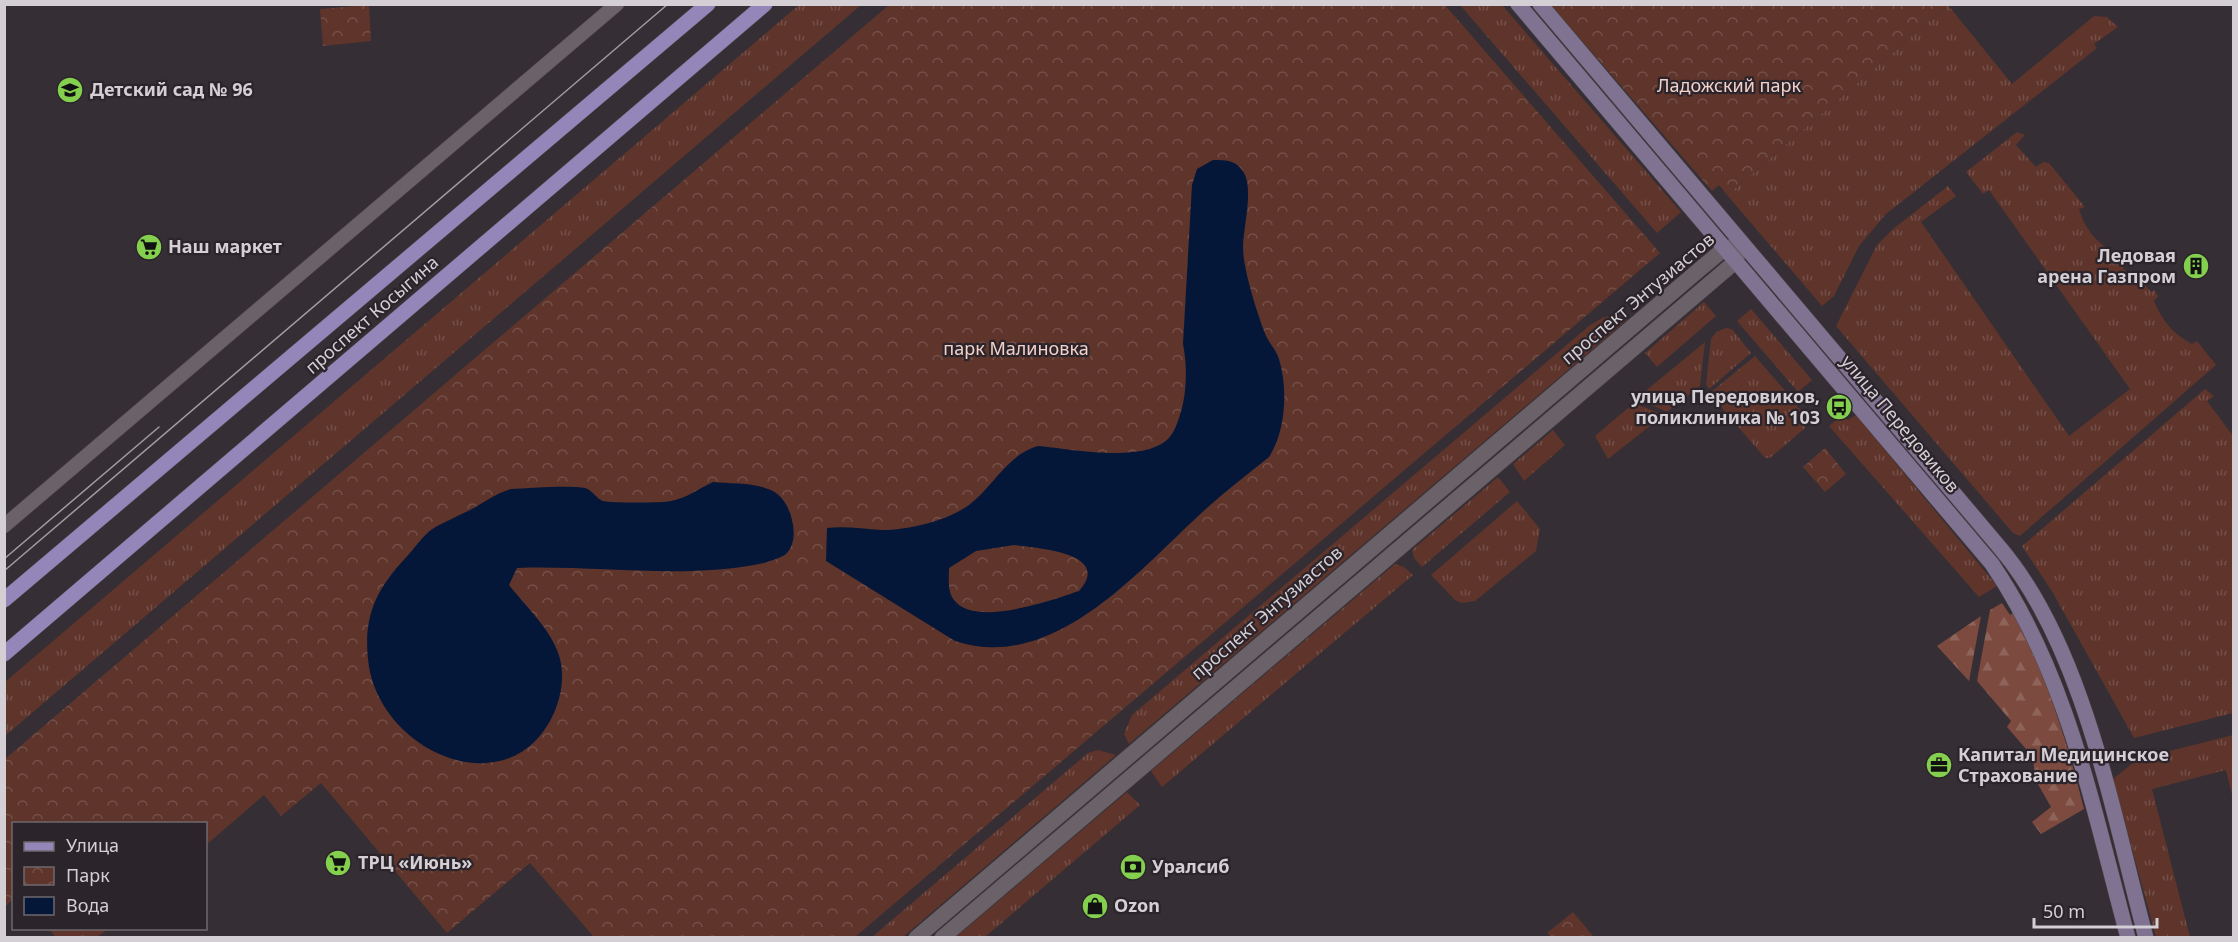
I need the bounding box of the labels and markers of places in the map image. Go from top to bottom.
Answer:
school or university icon: Детский сад № 96 [55,75,85,105]
place label: Детский сад № 96 [90,77,253,101]
supermarket icon: Наш маркет [134,232,164,262]
place label: Наш маркет [168,234,282,258]
place label: Ледовая арена Газпром [2037,243,2176,288]
building icon: Ледовая арена Газпром [2181,251,2211,281]
place label: улица Передовиков, поликлиника № 103 [1630,384,1820,429]
bus stop icon: улица Передовиков, поликлиника № 103 [1824,392,1854,422]
place label: Капитал Медицинское Страхование [1958,742,2169,787]
office icon: Капитал Медицинское Страхование [1924,750,1954,780]
supermarket icon: ТРЦ «Июнь» [323,848,353,878]
place label: ТРЦ «Июнь» [358,850,472,874]
bank icon: Уралсиб [1118,852,1148,882]
place label: Уралсиб [1152,854,1230,878]
shop icon: Ozon [1080,891,1110,921]
place label: Ozon [1114,893,1160,917]

